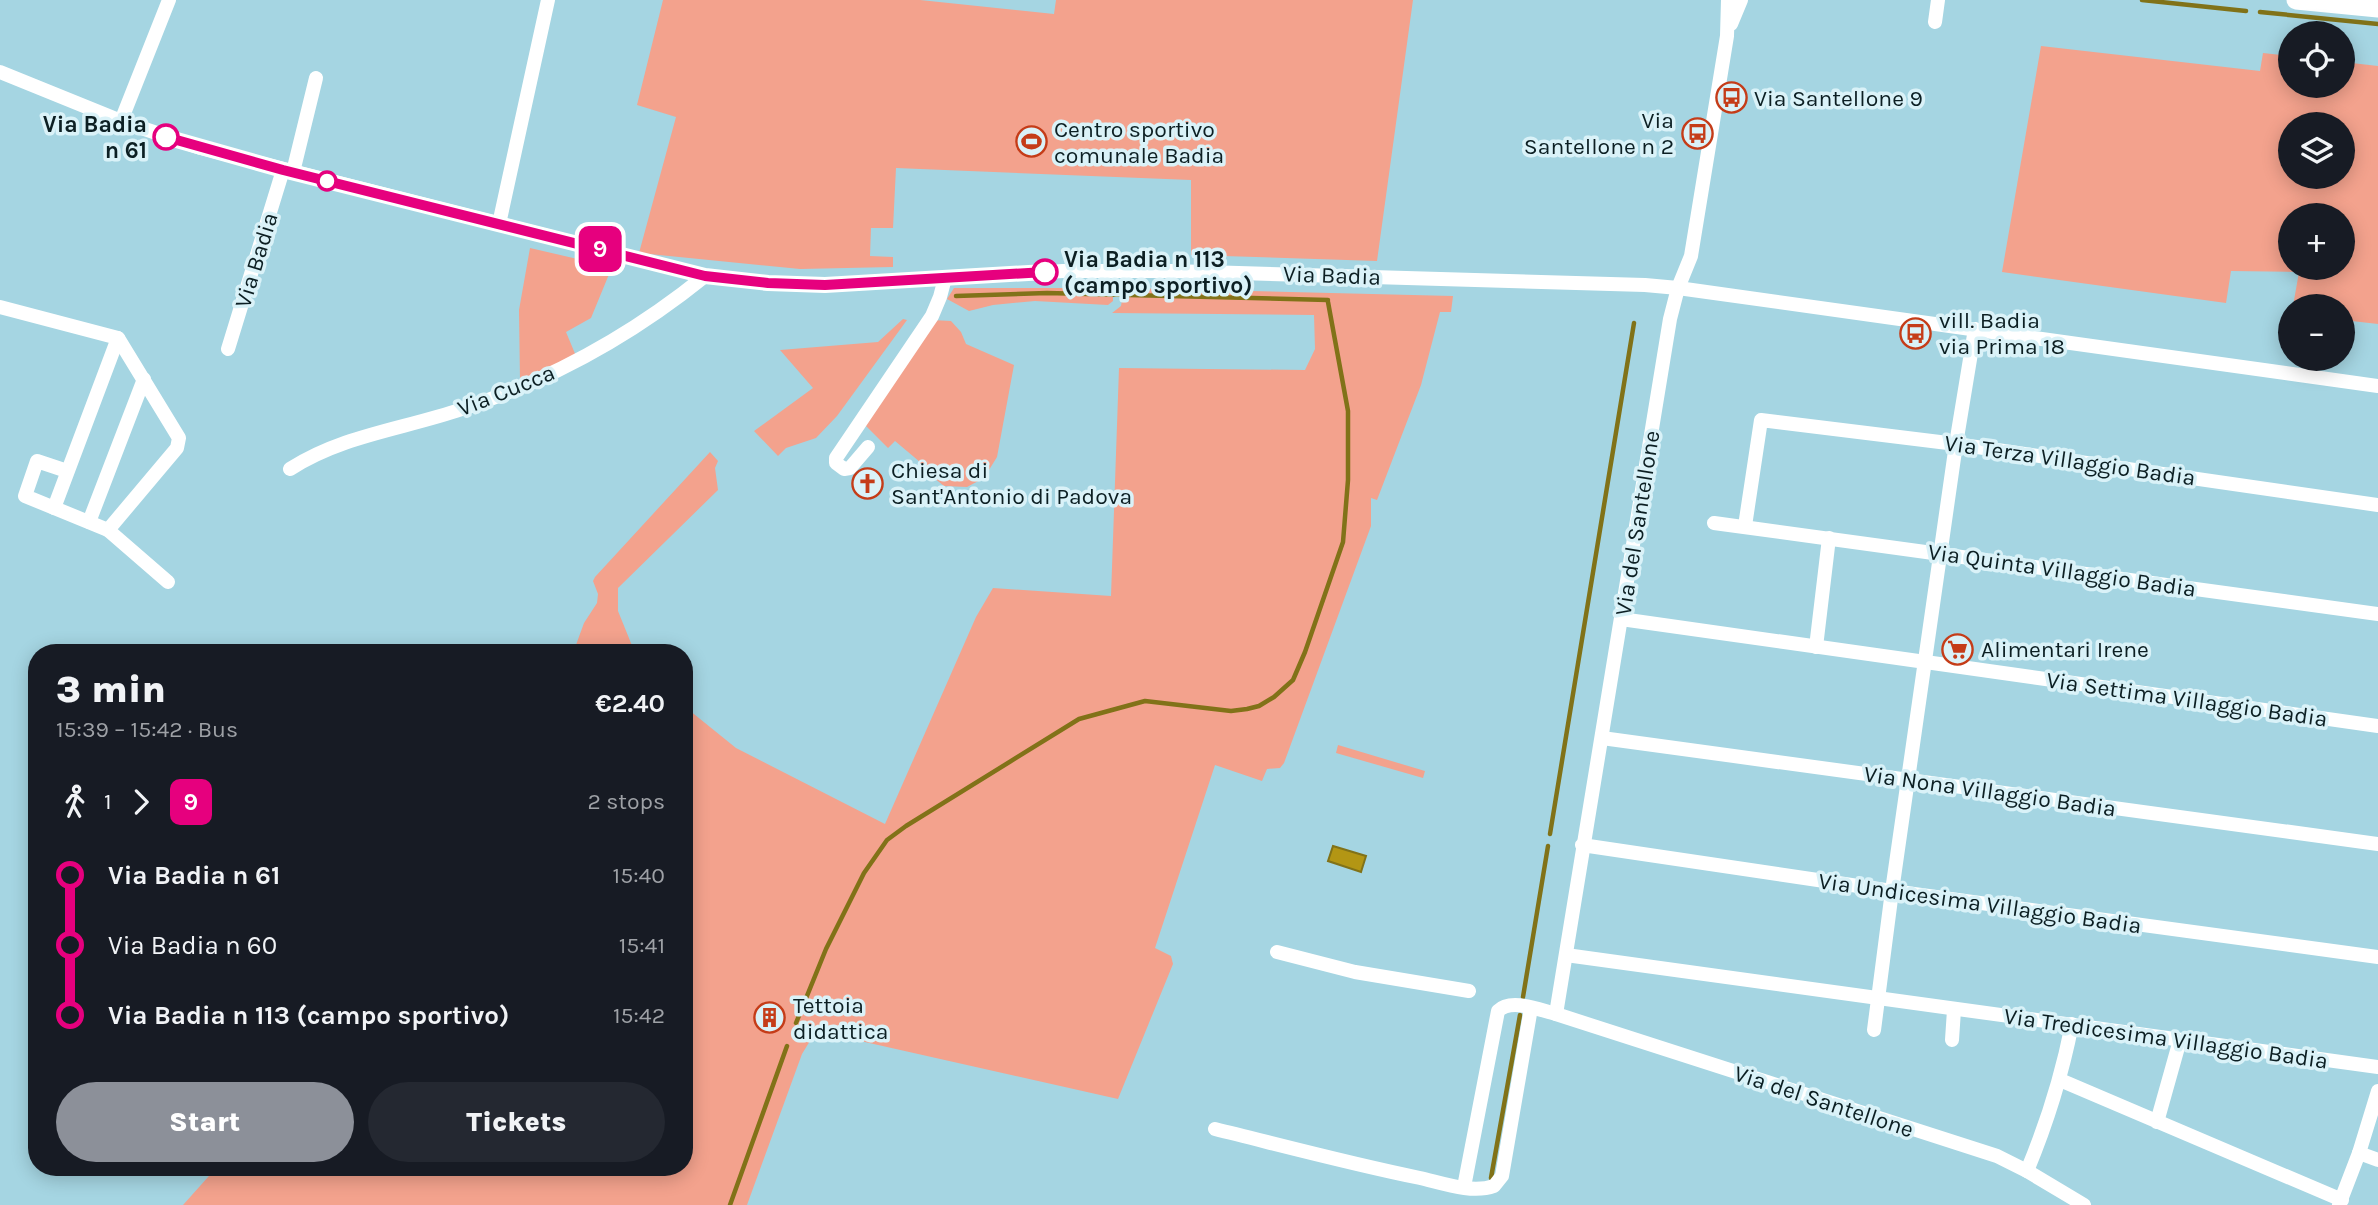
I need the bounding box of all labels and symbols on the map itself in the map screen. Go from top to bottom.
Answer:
bus stop icon: Via Santellone 9 [1714,81,1748,115]
place label: Via Santellone 9 [1754,85,1923,112]
place label: Via Santellone n 2 [1524,107,1674,160]
place label: Via Badia n 61 [43,111,147,164]
place label: Centro sportivo comunale Badia [1054,116,1224,169]
bus stop icon: Via Santellone n 2 [1680,116,1714,150]
marker: Via Badia n 61 [153,124,179,150]
sports icon: Centro sportivo comunale Badia [1014,125,1048,159]
unlabelled marker [317,171,337,191]
street label: Via Badia [229,209,284,311]
line badge: 9 [577,226,623,272]
place label: Via Badia n 113 (campo sportivo) [1064,246,1252,299]
marker: Via Badia n 113 (campo sportivo) [1032,259,1058,285]
street label: Via Badia [1283,260,1381,291]
place label: vill. Badia via Prima 18 [1939,307,2065,360]
bus stop icon: vill. Badia via Prima 18 [1899,316,1933,350]
street label: Via Cucca [454,359,559,422]
street label: Via del Santellone [1610,428,1665,618]
street label: Via Terza Villaggio Badia [1943,430,2197,491]
place label: Chiesa di Sant'Antonio di Padova [891,457,1132,510]
church icon: Chiesa di Sant'Antonio di Padova [851,466,885,500]
street label: Via Quinta Villaggio Badia [1926,538,2198,603]
supermarket icon: Alimentari Irene [1941,632,1975,666]
place label: Alimentari Irene [1981,636,2149,663]
street label: Via Settima Villaggio Badia [2045,666,2329,733]
street label: Via Nona Villaggio Badia [1862,760,2118,823]
street label: Via Undicesima Villaggio Badia [1817,867,2143,940]
place label: Tettoia didattica [793,992,888,1045]
building icon: Tettoia didattica [753,1001,787,1035]
street label: Via Tredicesima Villaggio Badia [2002,1002,2330,1075]
street label: Via del Santellone [1731,1060,1917,1143]

